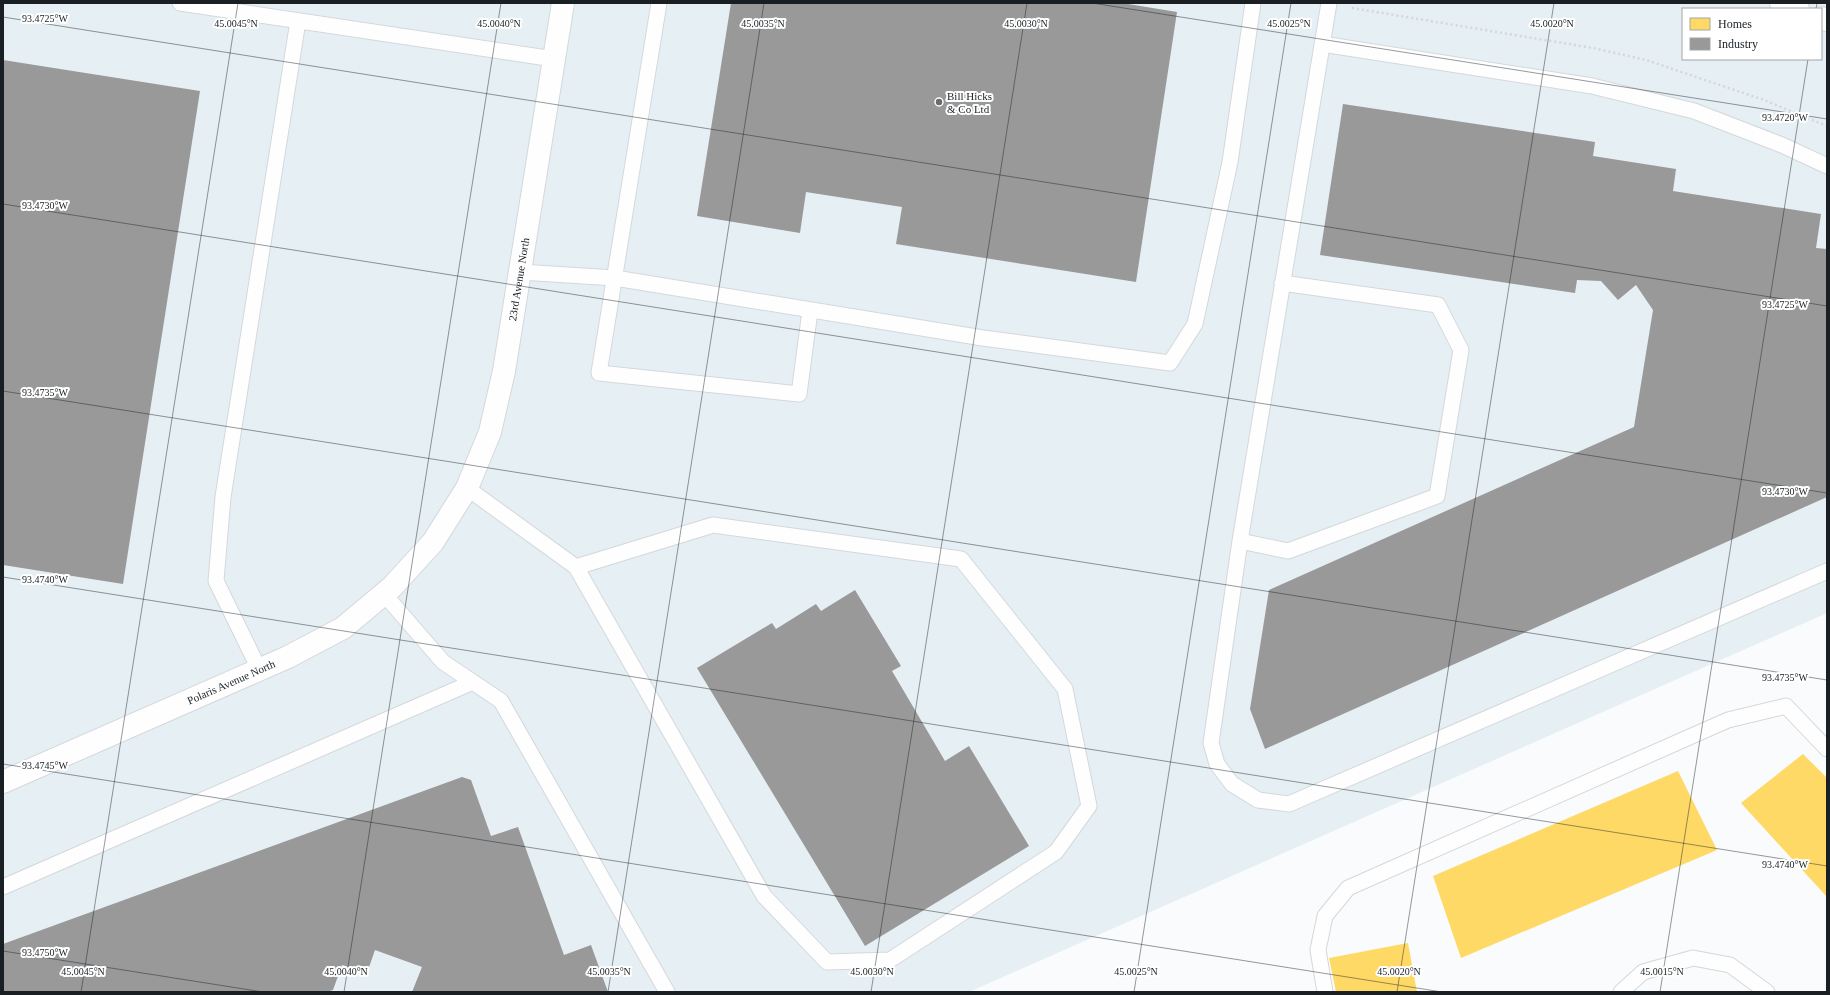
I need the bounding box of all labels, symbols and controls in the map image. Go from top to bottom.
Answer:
legend [1682,8,1822,60]
text: 93.4725°W [22,13,69,24]
text: Homes [1718,17,1752,31]
text: 45.0045°N [214,18,258,29]
text: 45.0040°N [477,18,521,29]
text: 45.0035°N [741,18,785,29]
text: 45.0030°N [1004,18,1048,29]
text: 45.0025°N [1267,18,1311,29]
text: 45.0020°N [1530,18,1574,29]
text: Industry [1718,37,1758,51]
place label: Bill Hicks & Co Ltd [947,90,992,115]
marker: Bill Hicks & Co Ltd [934,97,944,107]
text: 93.4720°W [1762,112,1809,123]
text: 93.4730°W [22,200,69,211]
street label: 23rd Avenue North [506,236,531,322]
text: 93.4725°W [1762,299,1809,310]
text: 93.4735°W [22,387,69,398]
text: 93.4730°W [1762,486,1809,497]
text: 93.4740°W [22,574,69,585]
street label: Polaris Avenue North [185,657,277,706]
text: 93.4735°W [1762,672,1809,683]
text: 93.4745°W [22,760,69,771]
text: 93.4740°W [1762,859,1809,870]
text: 93.4750°W [22,947,69,958]
text: 45.0045°N [61,966,105,977]
text: 45.0040°N [324,966,368,977]
text: 45.0035°N [587,966,631,977]
text: 45.0030°N [850,966,894,977]
text: 45.0025°N [1114,966,1158,977]
text: 45.0020°N [1377,966,1421,977]
text: 45.0015°N [1640,966,1684,977]

